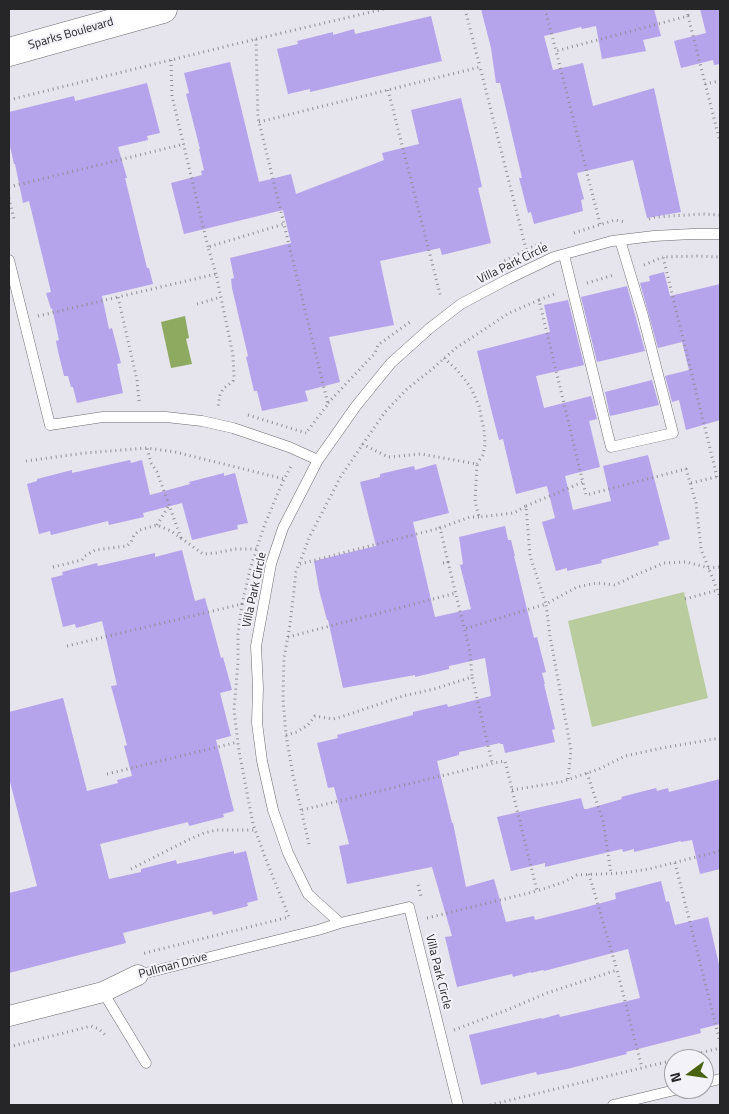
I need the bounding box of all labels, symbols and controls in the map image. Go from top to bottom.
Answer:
street label: Sparks Boulevard [27,15,115,53]
street label: Villa Park Circle [475,241,551,287]
street label: Villa Park Circle [240,551,270,629]
street label: Villa Park Circle [422,933,454,1011]
street label: Pullman Drive [137,950,209,982]
north arrow [664,1049,714,1099]
text: N [664,1070,686,1085]

